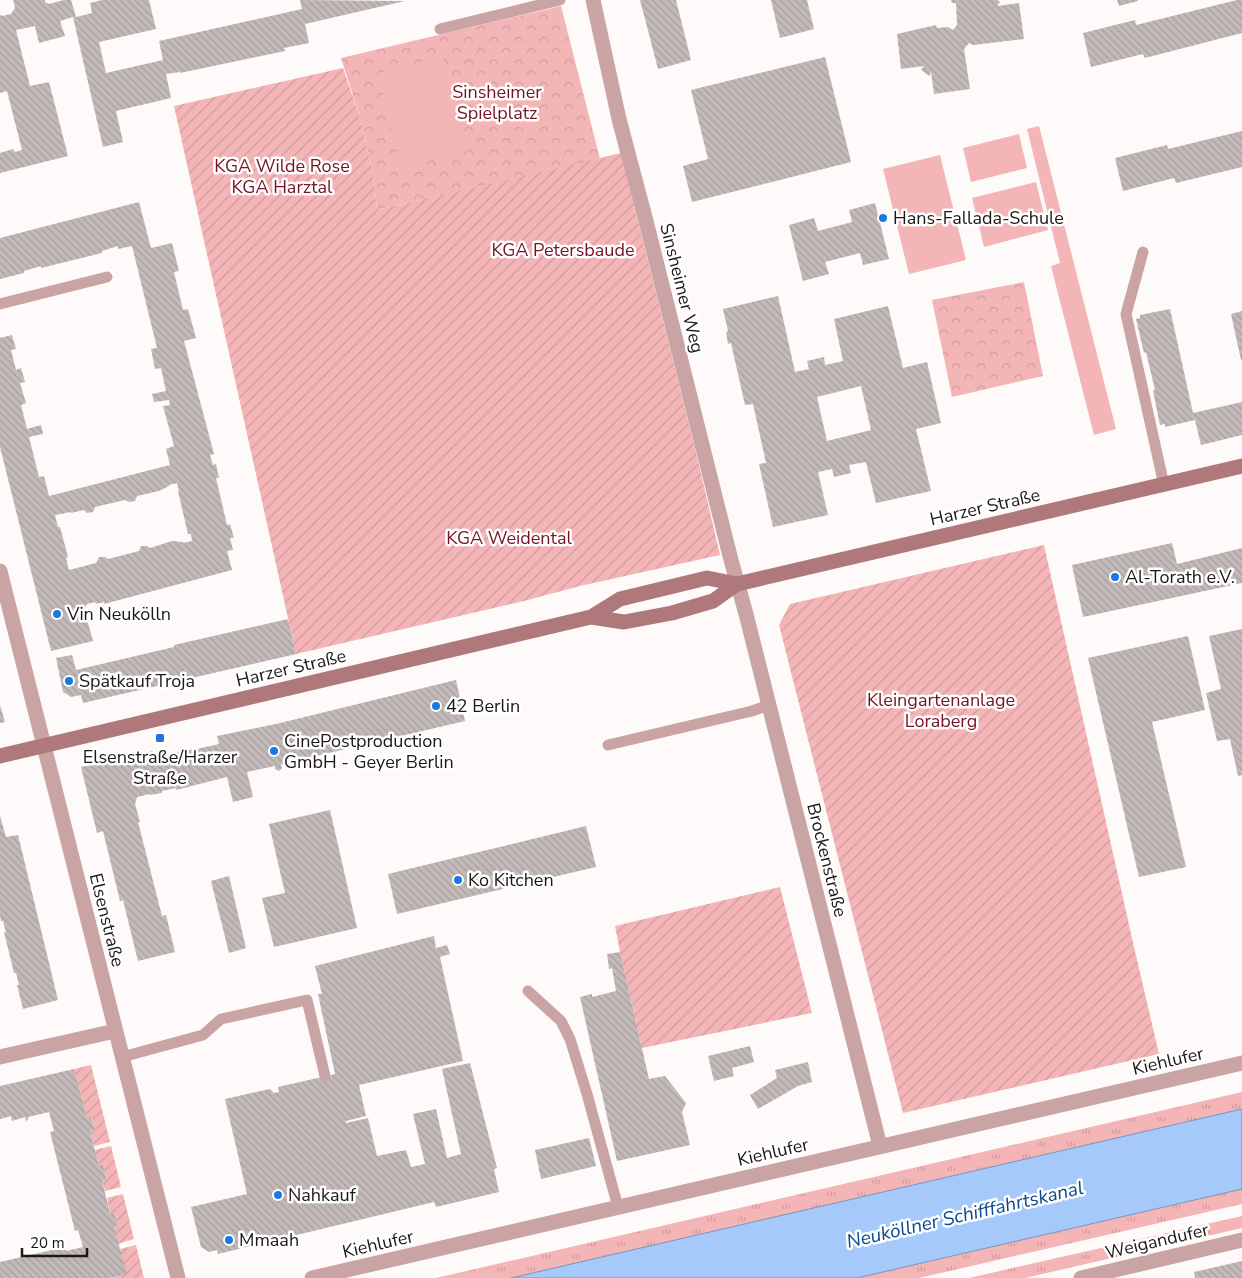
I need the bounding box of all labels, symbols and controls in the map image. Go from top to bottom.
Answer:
park label: Sinsheimer Spielplatz [452,80,542,125]
park label: KGA Wilde Rose KGA Harztal [214,154,350,199]
place label: Hans-Fallada-Schule [893,206,1064,230]
marker: Hans-Fallada-Schule [877,212,889,224]
street label: Sinsheimer Weg [654,221,710,355]
park label: KGA Petersbaude [491,238,635,262]
street label: Harzer Straße [928,483,1042,531]
park label: KGA Weidental [446,526,572,550]
place label: Al-Torath e.V. [1125,565,1235,589]
marker: Al-Torath e.V. [1109,571,1121,583]
place label: Vin Neukölln [66,602,171,626]
marker: Vin Neukölln [51,608,63,620]
street label: Harzer Straße [234,644,348,692]
place label: Spätkauf Troja [79,669,195,693]
marker: Spätkauf Troja [63,675,75,687]
park label: Kleingartenanlage Loraberg [867,688,1015,733]
place label: 42 Berlin [446,694,520,718]
marker: 42 Berlin [430,700,442,712]
place label: CinePostproduction GmbH - Geyer Berlin [284,729,454,774]
marker: Elsenstraße/Harzer Straße [154,732,166,744]
place label: Elsenstraße/Harzer Straße [83,745,238,790]
marker: CinePostproduction GmbH - Geyer Berlin [268,745,280,757]
street label: Brockenstraße [801,800,853,920]
place label: Ko Kitchen [468,868,554,892]
street label: Elsenstraße [84,871,130,969]
marker: Ko Kitchen [452,874,464,886]
street label: Kiehlufer [1130,1041,1207,1081]
street label: Kiehlufer [735,1132,812,1172]
water label: Neuköllner Schifffahrtskanal [844,1175,1086,1255]
place label: Nahkauf [288,1183,357,1207]
marker: Nahkauf [272,1189,284,1201]
street label: Weigandufer [1103,1217,1211,1265]
street label: Kiehlufer [340,1224,417,1264]
scale bar [22,1226,88,1258]
place label: Mmaah [239,1228,299,1252]
text: 20 m [30,1233,65,1253]
marker: Mmaah [223,1234,235,1246]

